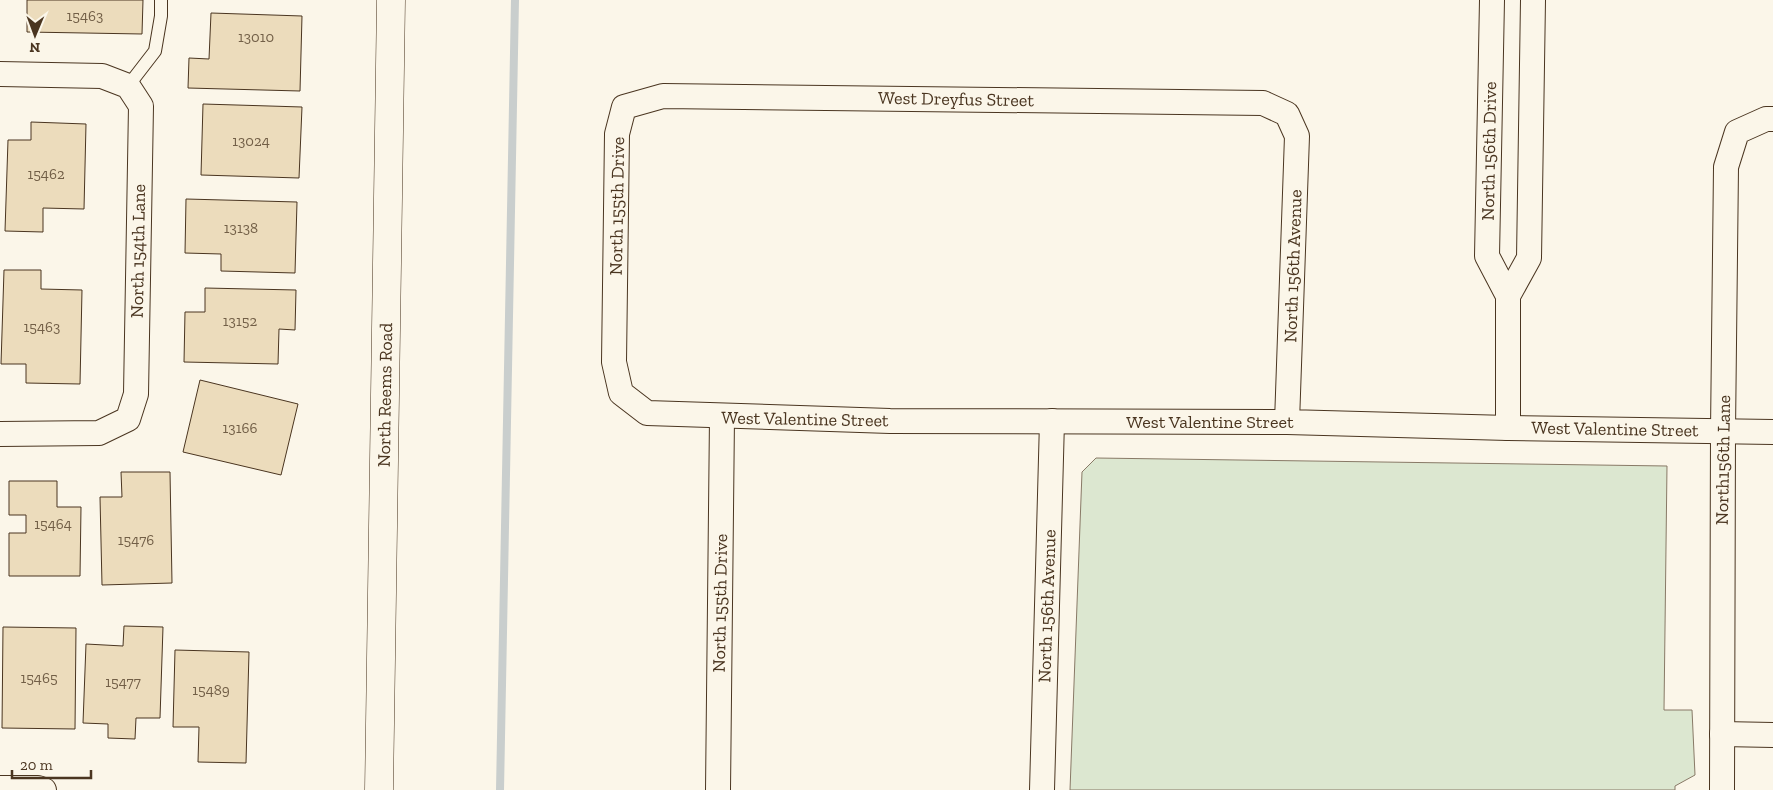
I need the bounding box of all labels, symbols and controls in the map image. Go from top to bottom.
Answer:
house number: 15463 [67,7,103,25]
north arrow [10,10,60,60]
house number: 13010 [238,28,274,46]
text: N [29,39,40,56]
street label: North 156th Drive [1477,81,1501,221]
street label: West Dreyfus Street [878,87,1034,111]
house number: 13024 [232,132,270,150]
street label: North 155th Drive [605,136,629,276]
house number: 15462 [27,165,65,183]
street label: North 154th Lane [126,184,150,318]
street label: North 156th Avenue [1279,189,1307,343]
house number: 13138 [224,219,258,237]
house number: 13152 [223,312,257,330]
house number: 15463 [24,318,60,336]
street label: North Reems Road [373,323,397,467]
street label: North156th Lane [1711,395,1735,525]
street label: West Valentine Street [721,407,889,431]
street label: West Valentine Street [1126,411,1294,433]
street label: West Valentine Street [1531,417,1699,441]
house number: 13166 [223,419,257,437]
house number: 15464 [34,515,72,533]
street label: North 156th Avenue [1033,529,1061,683]
house number: 15476 [118,531,154,549]
street label: North 155th Drive [708,533,732,673]
house number: 15465 [20,669,58,687]
house number: 15477 [105,673,141,691]
house number: 15489 [192,681,230,699]
scale bar [12,748,91,780]
text: 20 m [20,756,53,774]

